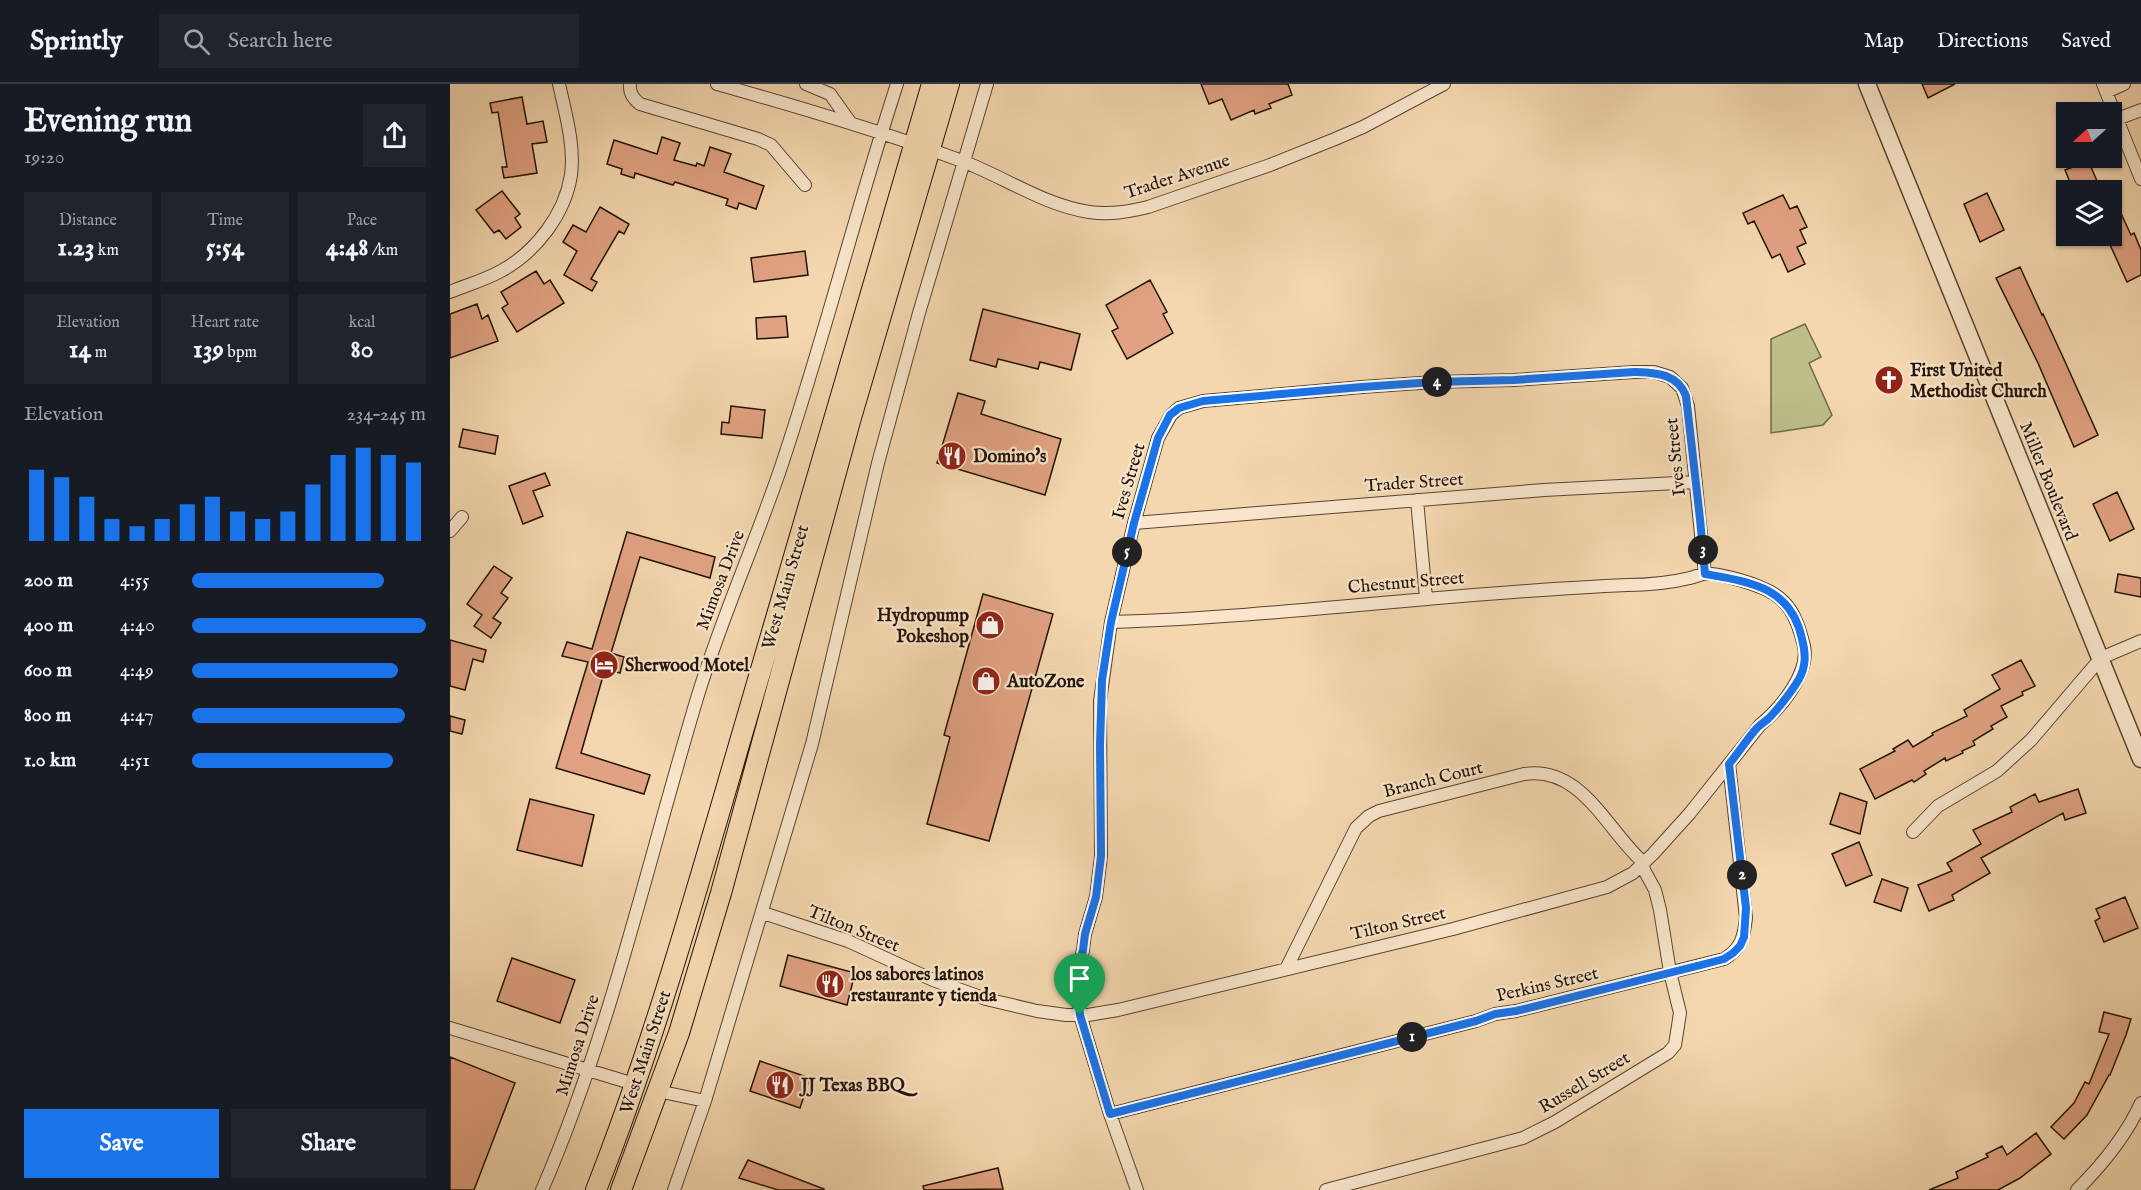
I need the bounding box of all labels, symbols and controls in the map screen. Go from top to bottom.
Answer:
search box [159,14,579,68]
text: Sprintly [30,24,123,59]
icon: search [180,25,213,58]
text: Search here [228,27,333,55]
text: Map [1864,28,1904,55]
text: Directions [1937,28,2028,55]
text: Saved [2061,28,2111,55]
text: Evening run [24,101,192,143]
north arrow [2056,102,2122,168]
map controls [2056,102,2122,246]
button: share [363,104,426,167]
text: 19:20 [24,145,65,170]
street label: Trader Avenue [1122,150,1233,205]
button: layers [2056,180,2122,246]
text: Distance [59,211,117,231]
text: Time [207,211,243,231]
text: Pace [347,211,377,231]
text: 1.23 [57,231,94,264]
text: 5:54 [206,231,244,264]
text: 4:48 [326,231,368,264]
text: km [94,241,119,261]
text: /km [368,241,398,261]
text: Elevation [56,313,120,333]
text: Heart rate [191,313,259,333]
text: kcal [349,313,375,333]
text: 14 [69,333,91,366]
text: 139 [193,333,224,366]
text: 80 [351,333,373,366]
text: m [91,343,107,363]
text: bpm [224,343,257,363]
place label: First United Methodist Church [1910,360,2047,404]
church icon: First United Methodist Church [1873,364,1905,396]
pin: 4 [1422,367,1452,397]
text: 4 [1433,372,1441,392]
text: Elevation [24,402,103,427]
text: 234–245 m [346,402,426,427]
street label: Ives Street [1661,417,1692,497]
street label: Miller Boulevard [2013,419,2082,545]
restaurant icon: Domino's [936,440,968,472]
street label: Ives Street [1108,441,1151,522]
place label: Domino's [973,446,1047,469]
street label: Trader Street [1364,469,1464,498]
street label: West Main Street [758,522,815,652]
street label: Mimosa Drive [692,527,751,634]
pin: 3 [1688,535,1718,565]
pin: 5 [1112,537,1142,567]
text: 3 [1700,540,1706,560]
text: 5 [1124,542,1130,562]
street label: Chestnut Street [1347,567,1465,600]
text: 200 m [24,568,73,593]
text: 4:55 [120,568,150,593]
place label: Hydropump Pokeshop [877,605,969,649]
shop icon: Hydropump Pokeshop [974,609,1006,641]
text: 400 m [24,613,73,638]
text: 4:40 [120,613,155,638]
hotel icon: Sherwood Motel [588,649,620,681]
place label: Sherwood Motel [625,655,750,678]
text: 600 m [24,658,72,683]
text: 4:49 [120,658,154,683]
shop icon: AutoZone [970,665,1002,697]
place label: AutoZone [1006,671,1085,694]
text: 800 m [24,703,71,728]
text: 4:47 [120,703,154,728]
text: 1.0 km [24,748,76,773]
text: 4:51 [120,748,150,773]
street label: Branch Court [1381,757,1486,804]
pin: 2 [1727,860,1757,890]
text: 2 [1738,865,1746,885]
street label: Tilton Street [804,901,903,958]
street label: Tilton Street [1349,902,1448,947]
pin [1054,953,1105,1015]
icon: arrive [1063,962,1096,995]
street label: Perkins Street [1494,963,1601,1008]
place label: los sabores latinos restaurante y tienda [850,964,998,1008]
restaurant icon: los sabores latinos restaurante y tienda [814,968,846,1000]
street label: West Main Street [616,988,677,1117]
street label: Mimosa Drive [551,992,606,1099]
pin: 1 [1397,1022,1427,1052]
text: 1 [1409,1027,1415,1047]
street label: Russell Street [1535,1047,1635,1120]
restaurant icon: JJ Texas BBQ [764,1069,796,1101]
place label: JJ Texas BBQ [799,1075,918,1098]
button: Save [24,1109,219,1178]
button: Share [231,1109,426,1178]

